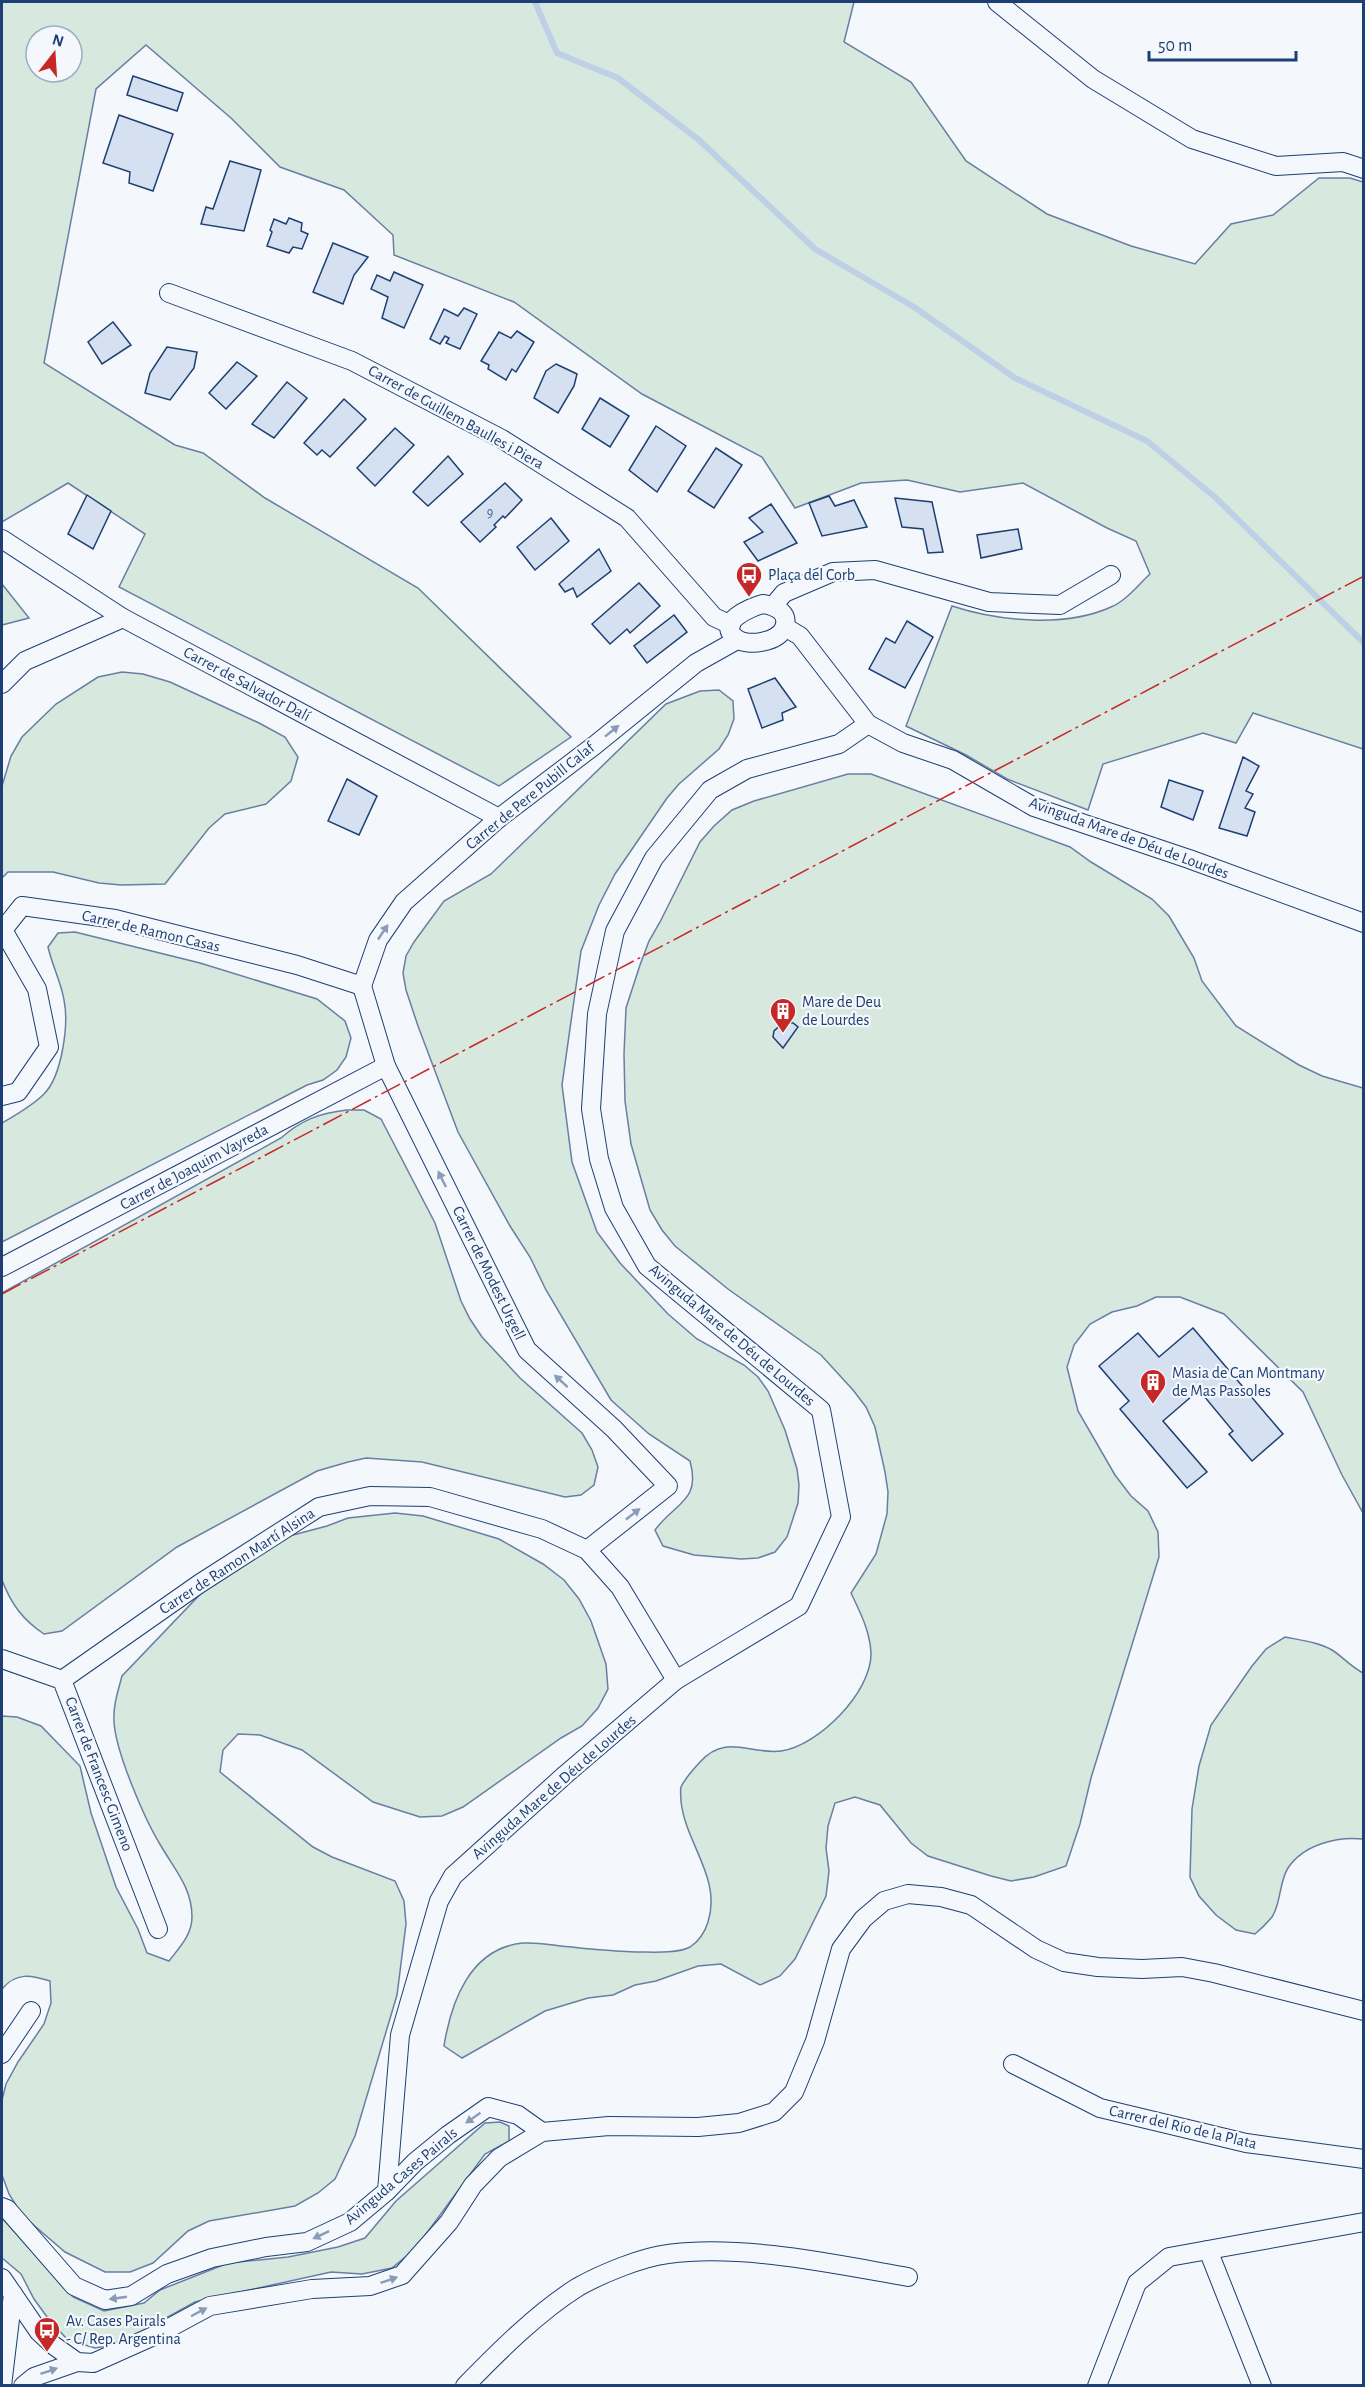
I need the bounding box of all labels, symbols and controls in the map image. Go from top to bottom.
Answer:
north arrow [24,24,84,84]
scale bar [1149,24,1296,62]
text: N [50,31,66,50]
text: 50 m [1158,37,1192,55]
street label: Carrer de Guillem Baulles i Piera [366,362,546,472]
house number: 9 [487,506,493,520]
bus stop icon: Plaça del Corb [734,560,764,598]
place label: Plaça del Corb [768,567,855,583]
street label: Carrer de Salvador Dalí [181,644,313,724]
one-way arrow [604,724,620,737]
street label: Carrer de Pere Pubill Calaf [463,739,598,853]
street label: Avinguda Mare de Déu de Lourdes [1027,794,1231,882]
street label: Carrer de Ramon Casas [80,907,222,955]
one-way arrow [377,924,388,940]
place label: Mare de Deu de Lourdes [802,994,881,1028]
building icon: Mare de Deu de Lourdes [768,996,798,1034]
street label: Carrer de Joaquim Vayreda [117,1121,271,1214]
one-way arrow [437,1171,447,1188]
street label: Carrer de Modest Urgell [450,1204,528,1342]
street label: Avinguda Mare de Déu de Lourdes [646,1261,818,1409]
place label: Masia de Can Montmany de Mas Passoles [1172,1365,1325,1399]
building icon: Masia de Can Montmany de Mas Passoles [1138,1367,1168,1405]
one-way arrow [554,1374,569,1388]
street label: Carrer de Ramon Martí Alsina [156,1505,318,1617]
one-way arrow [625,1507,641,1520]
street label: Carrer de Francesc Gimeno [62,1694,136,1854]
street label: Avinguda Mare de Déu de Lourdes [469,1712,639,1862]
street label: Carrer del Río de la Plata [1108,2102,1258,2152]
one-way arrow [465,2112,481,2124]
street label: Avinguda Cases Pairals [342,2124,460,2227]
one-way arrow [313,2230,330,2239]
one-way arrow [381,2274,399,2284]
one-way arrow [108,2294,127,2303]
one-way arrow [190,2308,207,2317]
place label: Av. Cases Pairals - C/ Rep. Argentina [66,2313,181,2347]
bus stop icon: Av. Cases Pairals - C/ Rep. Argentina [32,2315,62,2353]
one-way arrow [40,2366,58,2376]

